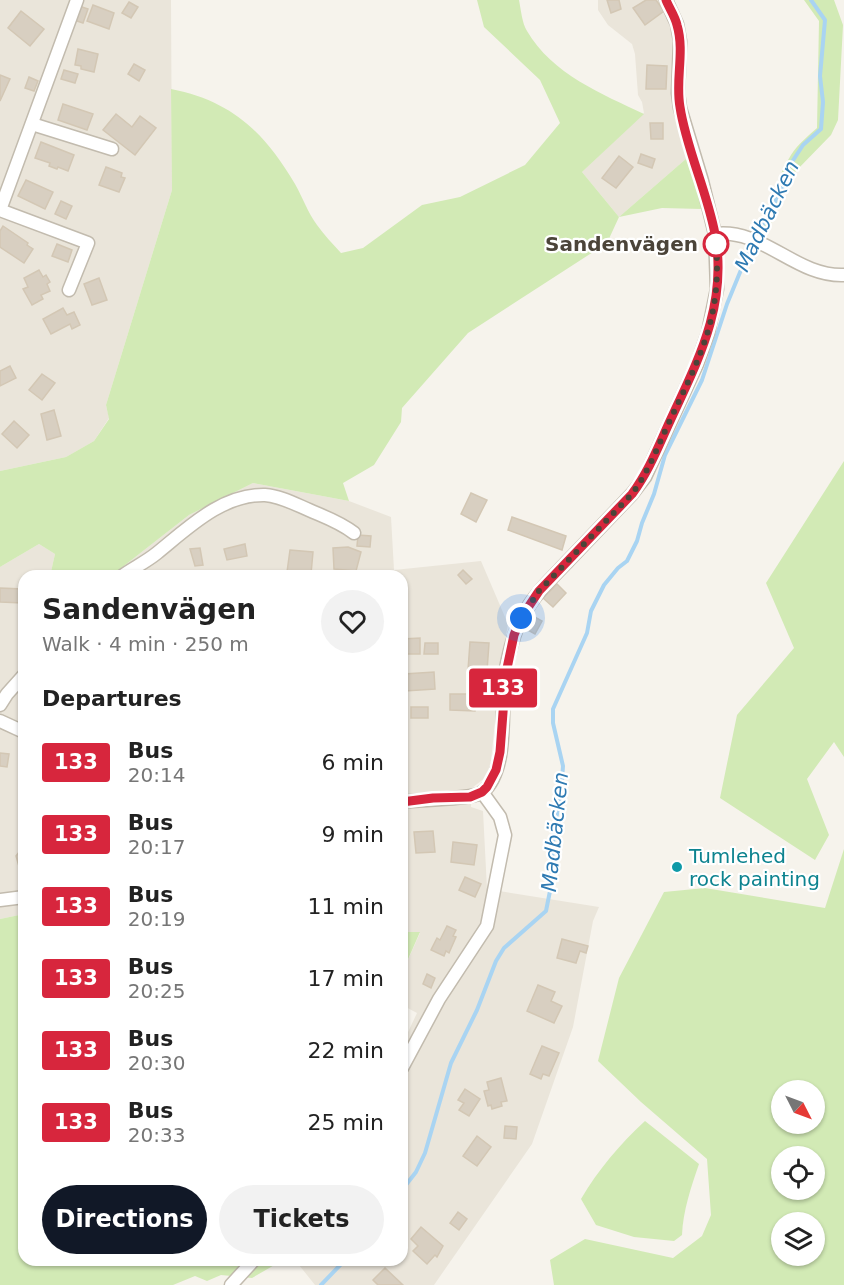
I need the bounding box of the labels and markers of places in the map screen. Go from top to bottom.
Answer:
marker: Sandenvägen [703,231,729,257]
place label: Sandenvägen [545,232,698,256]
place label: Tumlehed rock painting [688,844,820,891]
marker: Tumlehed rock painting [670,860,684,874]

